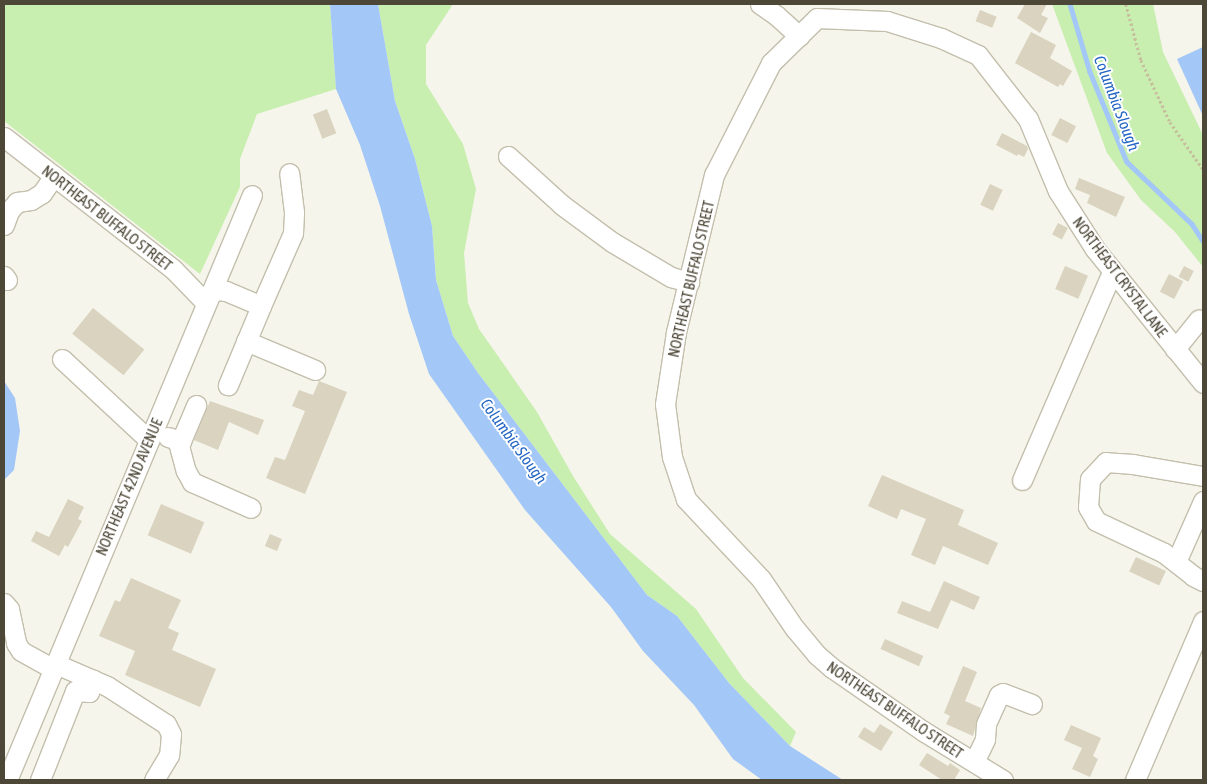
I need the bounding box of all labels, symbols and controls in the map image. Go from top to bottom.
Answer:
water label: Columbia Slough [1090,53,1144,153]
street label: NORTHEAST BUFFALO STREET [38,162,176,274]
street label: NORTHEAST BUFFALO STREET [664,199,718,359]
street label: NORTHEAST CRYSTAL LANE [1069,213,1171,341]
water label: Columbia Slough [477,395,551,487]
street label: NORTHEAST 42ND AVENUE [92,416,166,558]
street label: NORTHEAST BUFFALO STREET [824,658,966,762]

